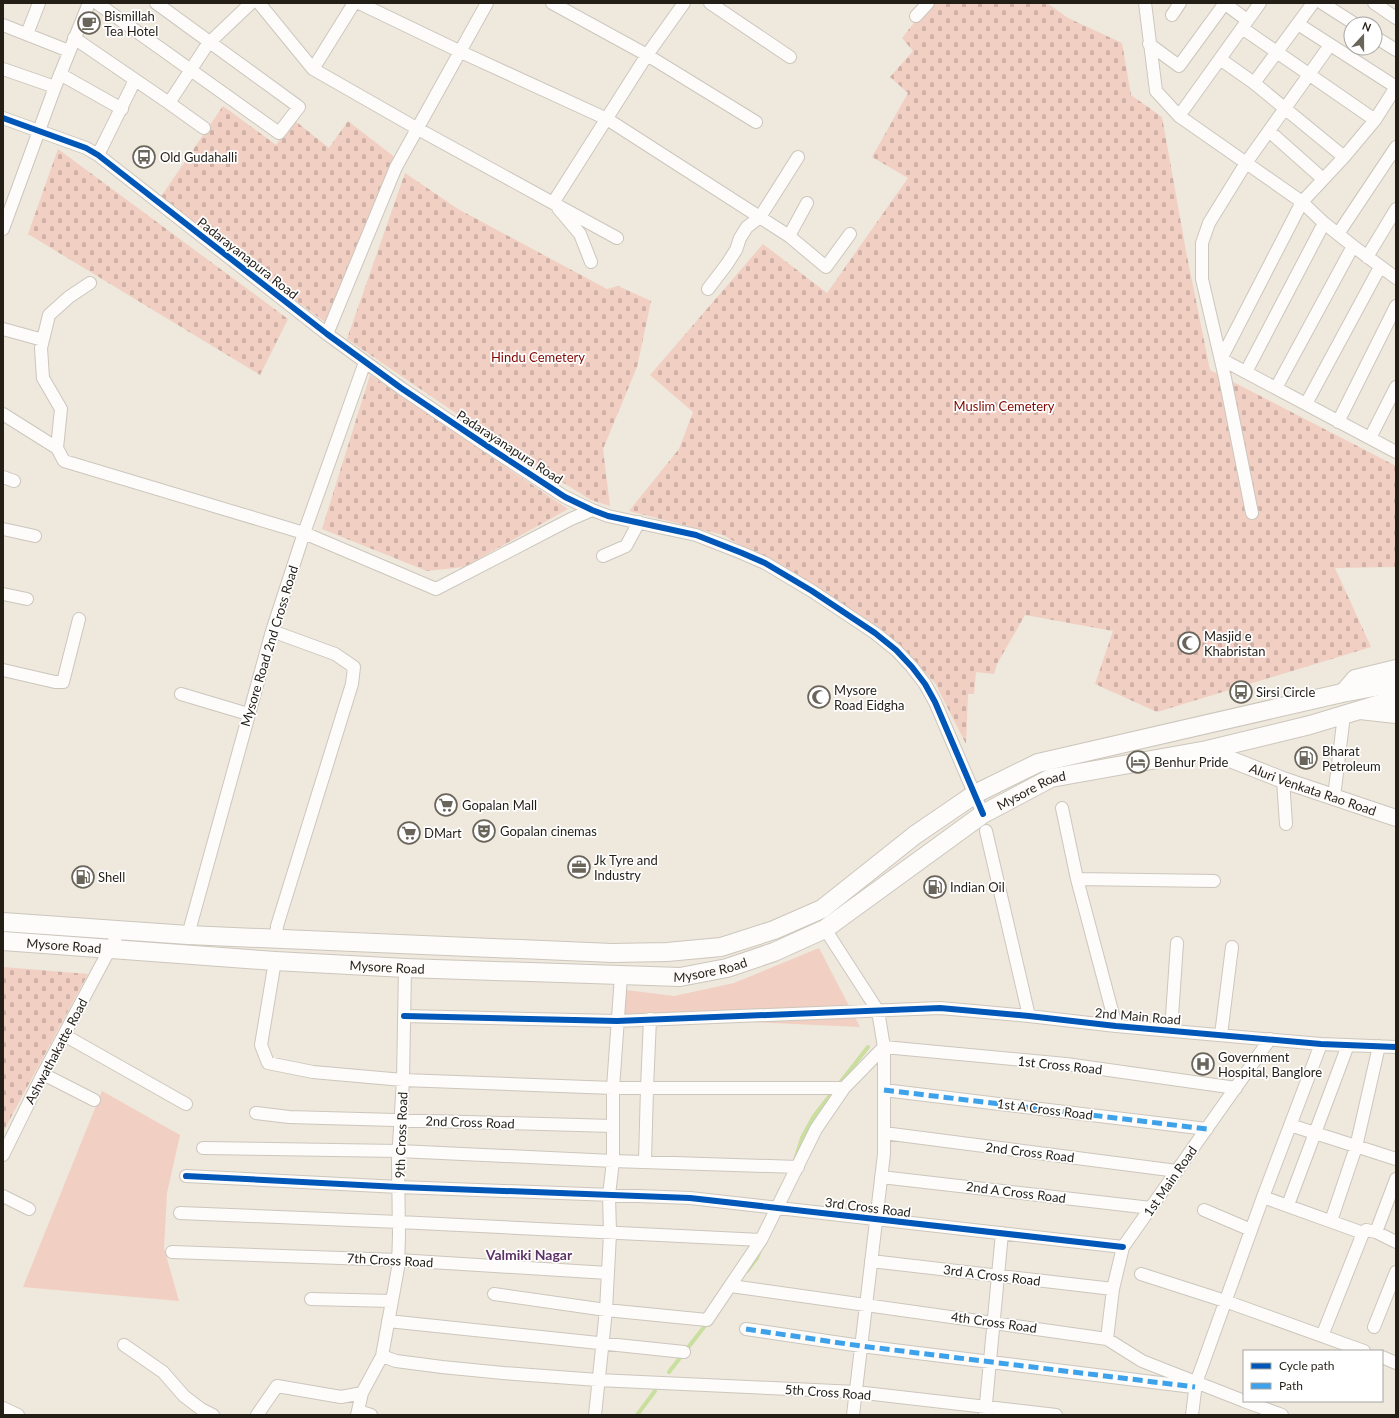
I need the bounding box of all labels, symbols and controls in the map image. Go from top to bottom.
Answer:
place label: Bismillah Tea Hotel [104,8,158,39]
cafe icon: Bismillah Tea Hotel [76,10,102,36]
north arrow [1343,16,1383,56]
text: N [1360,19,1373,34]
bus stop icon: Old Gudahalli [131,144,157,170]
place label: Old Gudahalli [160,149,237,165]
street label: Padarayanapura Road [195,214,301,302]
park label: Hindu Cemetery [491,349,585,365]
park label: Muslim Cemetery [954,398,1055,414]
street label: Padarayanapura Road [454,407,566,487]
street label: Mysore Road 2nd Cross Road [237,564,301,728]
place label: Masjid e Khabristan [1204,628,1265,659]
mosque icon: Masjid e Khabristan [1176,630,1202,656]
bus stop icon: Sirsi Circle [1228,679,1254,705]
place label: Mysore Road Eidgha [834,682,905,713]
mosque icon: Mysore Road Eidgha [806,684,832,710]
place label: Sirsi Circle [1256,684,1315,700]
place label: Bharat Petroleum [1322,743,1381,774]
fuel station icon: Bharat Petroleum [1293,745,1319,771]
hotel icon: Benhur Pride [1125,749,1151,775]
place label: Benhur Pride [1154,754,1229,770]
street label: Aluri Venkata Rao Road [1247,760,1378,819]
street label: Mysore Road [994,768,1067,813]
supermarket icon: Gopalan Mall [433,792,459,818]
place label: Gopalan Mall [462,797,537,813]
theatre icon: Gopalan cinemas [471,818,497,844]
supermarket icon: DMart [396,820,422,846]
place label: Gopalan cinemas [500,823,597,839]
place label: DMart [424,825,462,841]
place label: Jk Tyre and Industry [594,852,658,883]
office icon: Jk Tyre and Industry [566,854,592,880]
fuel station icon: Shell [70,864,96,890]
place label: Shell [98,869,125,885]
fuel station icon: Indian Oil [922,874,948,900]
place label: Indian Oil [950,879,1005,895]
street label: Mysore Road [26,935,102,956]
street label: Mysore Road [673,954,749,985]
street label: Mysore Road [349,957,425,977]
street label: Ashwathakatte Road [21,995,91,1107]
street label: 2nd Main Road [1094,1004,1182,1028]
place label: Government Hospital, Banglore [1218,1049,1322,1080]
hospital icon: Government Hospital, Banglore [1190,1051,1216,1077]
street label: 1st Cross Road [1017,1053,1103,1077]
street label: 9th Cross Road [391,1091,411,1179]
street label: 1st A Cross Road [996,1095,1094,1123]
street label: 2nd Cross Road [425,1112,515,1132]
street label: 2nd Cross Road [985,1139,1075,1165]
street label: 1st Main Road [1140,1143,1200,1219]
street label: 2nd A Cross Road [965,1178,1067,1206]
street label: 3rd Cross Road [824,1194,912,1220]
district label: Valmiki Nagar [485,1246,573,1263]
street label: 7th Cross Road [346,1250,434,1270]
street label: 3rd A Cross Road [942,1261,1042,1289]
street label: 4th Cross Road [950,1308,1038,1336]
legend [1243,1350,1383,1402]
text: Cycle path [1279,1358,1334,1373]
text: Path [1279,1378,1303,1393]
street label: 5th Cross Road [784,1381,872,1403]

